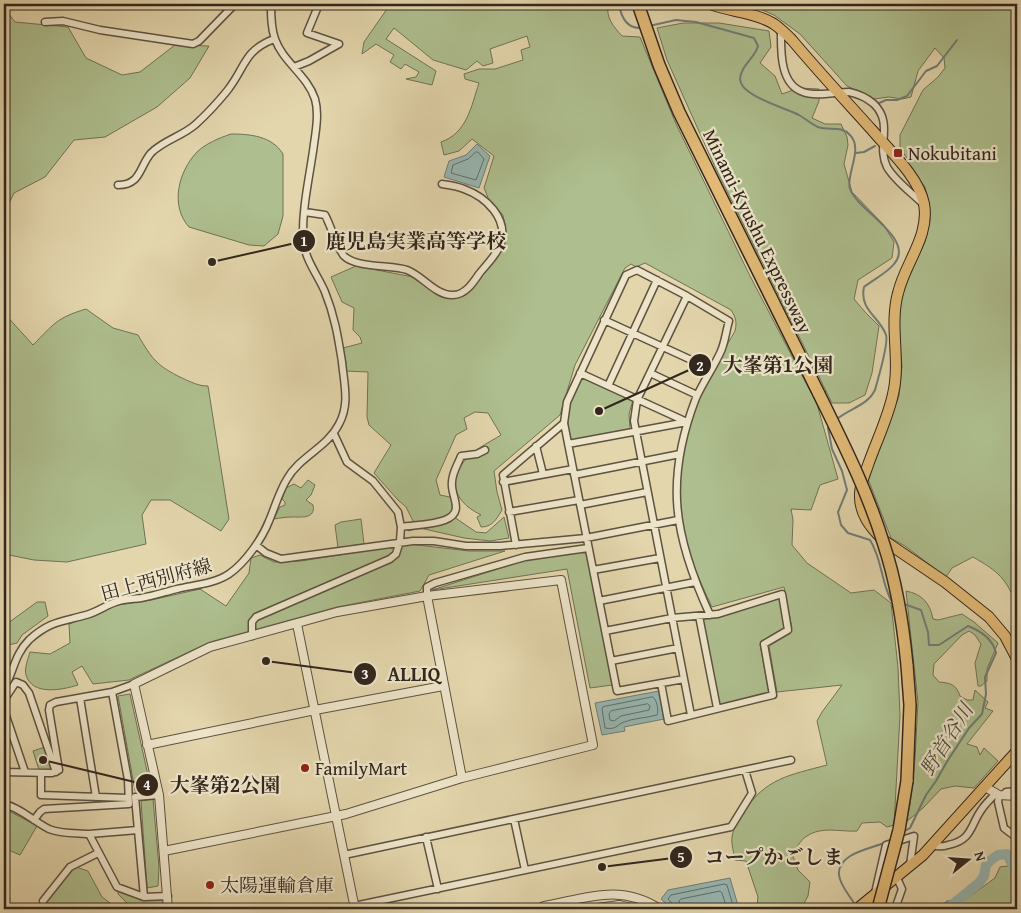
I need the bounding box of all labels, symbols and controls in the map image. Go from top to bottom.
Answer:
street label: Minami-Kyushu Expressway [696,124,820,338]
place label: Nokubitani [908,139,997,167]
marker: Nokubitani [892,147,904,159]
callout: 鹿児島実業高等学校 [291,223,516,258]
text: 鹿児島実業高等学校 [326,226,506,255]
text: 1 [300,230,308,251]
callout: 大峯第1公園 [688,348,843,383]
text: 大峯第1公園 [723,350,833,379]
text: 2 [696,355,704,376]
street label: 田上西別府線 [97,551,215,607]
callout: ALLIQ [353,656,451,691]
text: ALLIQ [388,659,443,688]
text: 3 [361,663,369,684]
water label: 野首谷川 [913,696,981,781]
place label: FamilyMart [315,754,408,782]
marker: FamilyMart [299,762,311,774]
callout: 大峯第2公園 [135,767,290,802]
text: 大峯第2公園 [170,770,280,799]
text: 4 [143,774,151,795]
north arrow [944,836,994,886]
callout: コープかごしま [669,839,854,874]
text: コープかごしま [705,842,844,871]
text: 5 [677,846,685,867]
text: N [970,849,992,864]
place label: 太陽運輸倉庫 [220,871,334,899]
marker: 太陽運輸倉庫 [204,879,216,891]

